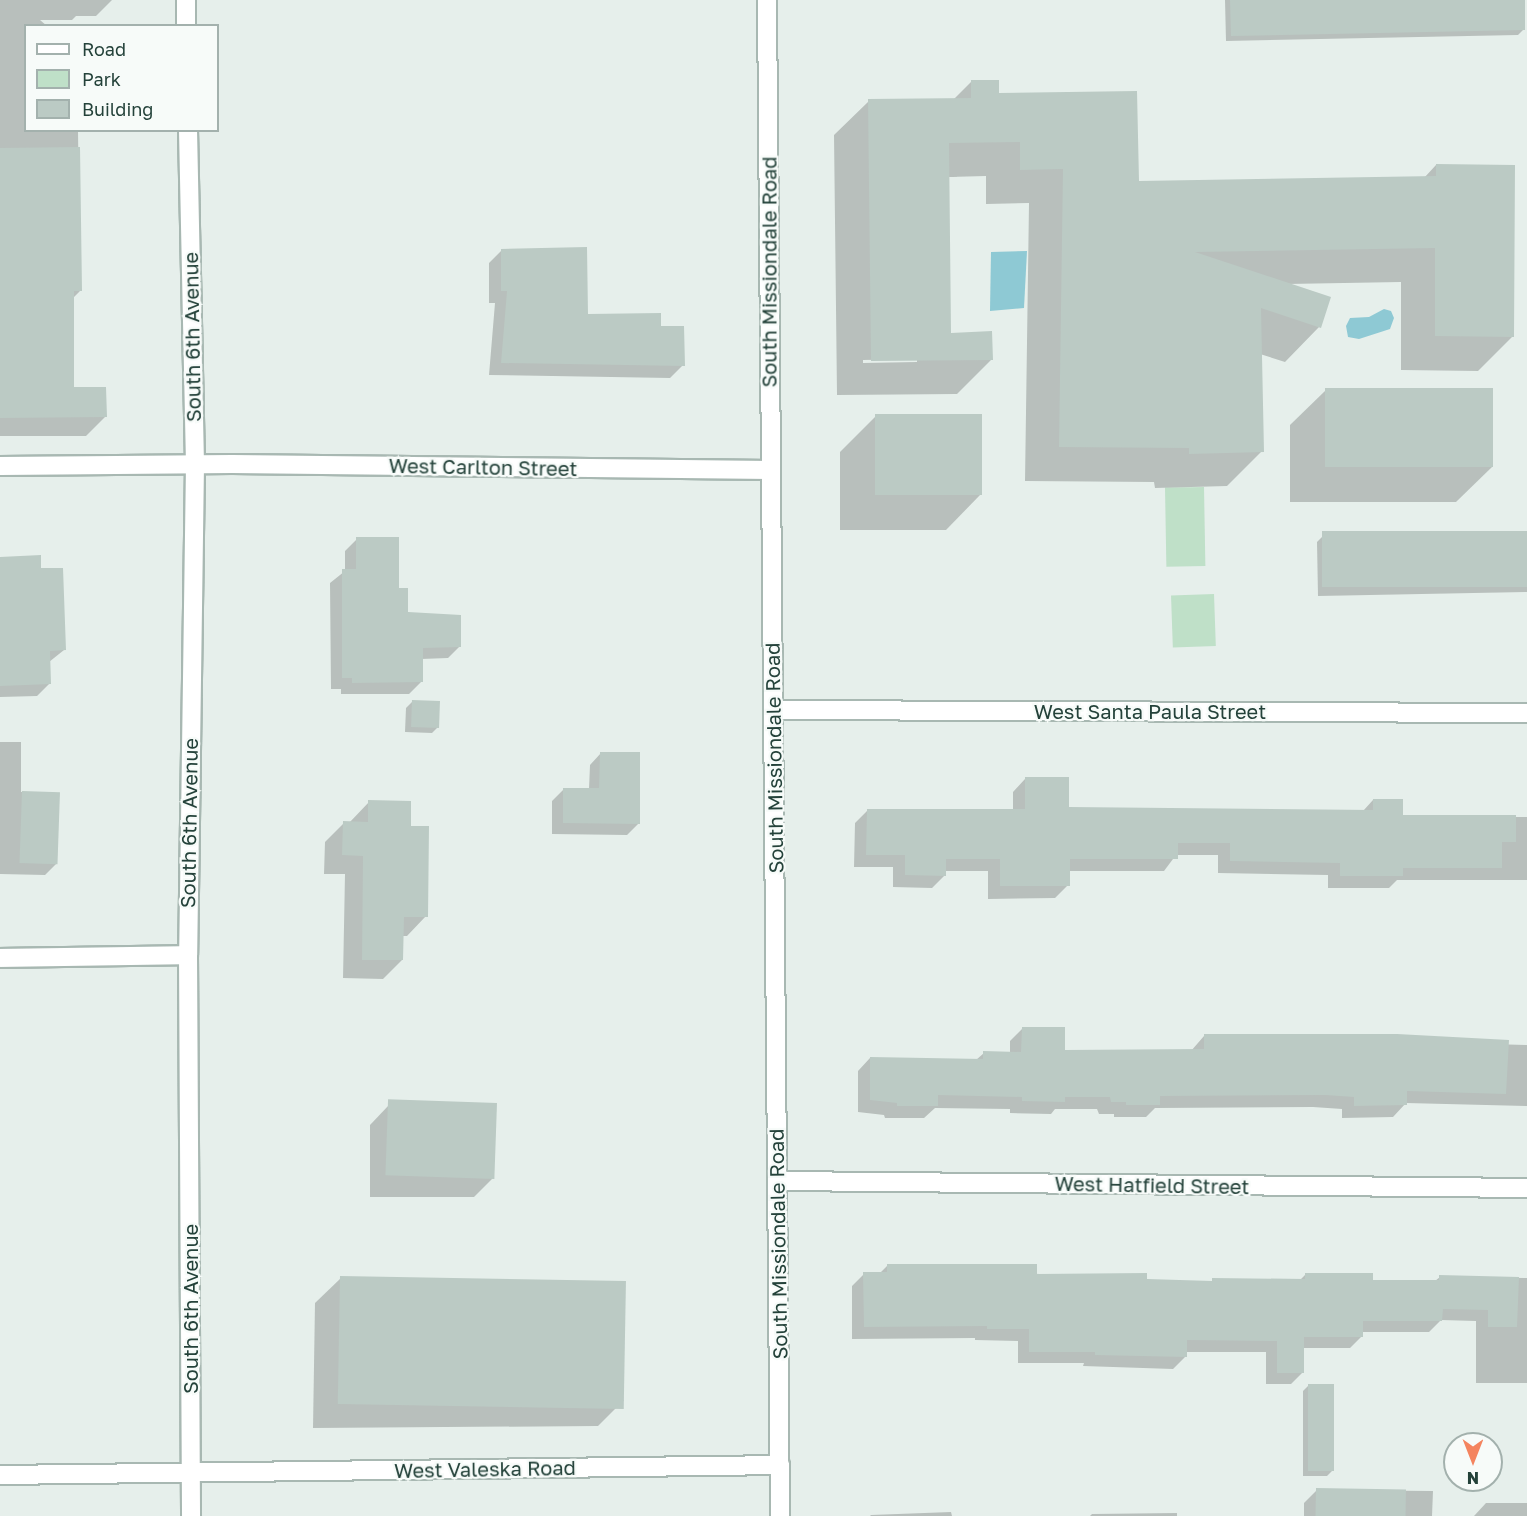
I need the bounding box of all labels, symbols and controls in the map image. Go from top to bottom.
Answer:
legend [24,24,219,132]
text: Road [82,38,126,60]
text: Park [82,68,121,90]
text: Building [82,98,153,120]
street label: South Missiondale Road [757,156,781,388]
street label: South 6th Avenue [179,252,205,422]
street label: West Carlton Street [388,453,578,481]
street label: South Missiondale Road [760,642,788,874]
street label: West Santa Paula Street [1034,699,1266,723]
street label: South 6th Avenue [176,738,202,908]
street label: South Missiondale Road [764,1128,792,1360]
street label: West Hatfield Street [1054,1171,1250,1199]
street label: South 6th Avenue [178,1224,202,1394]
north arrow [1443,1432,1503,1492]
street label: West Valeska Road [394,1455,576,1483]
text: N [1467,1468,1479,1488]

